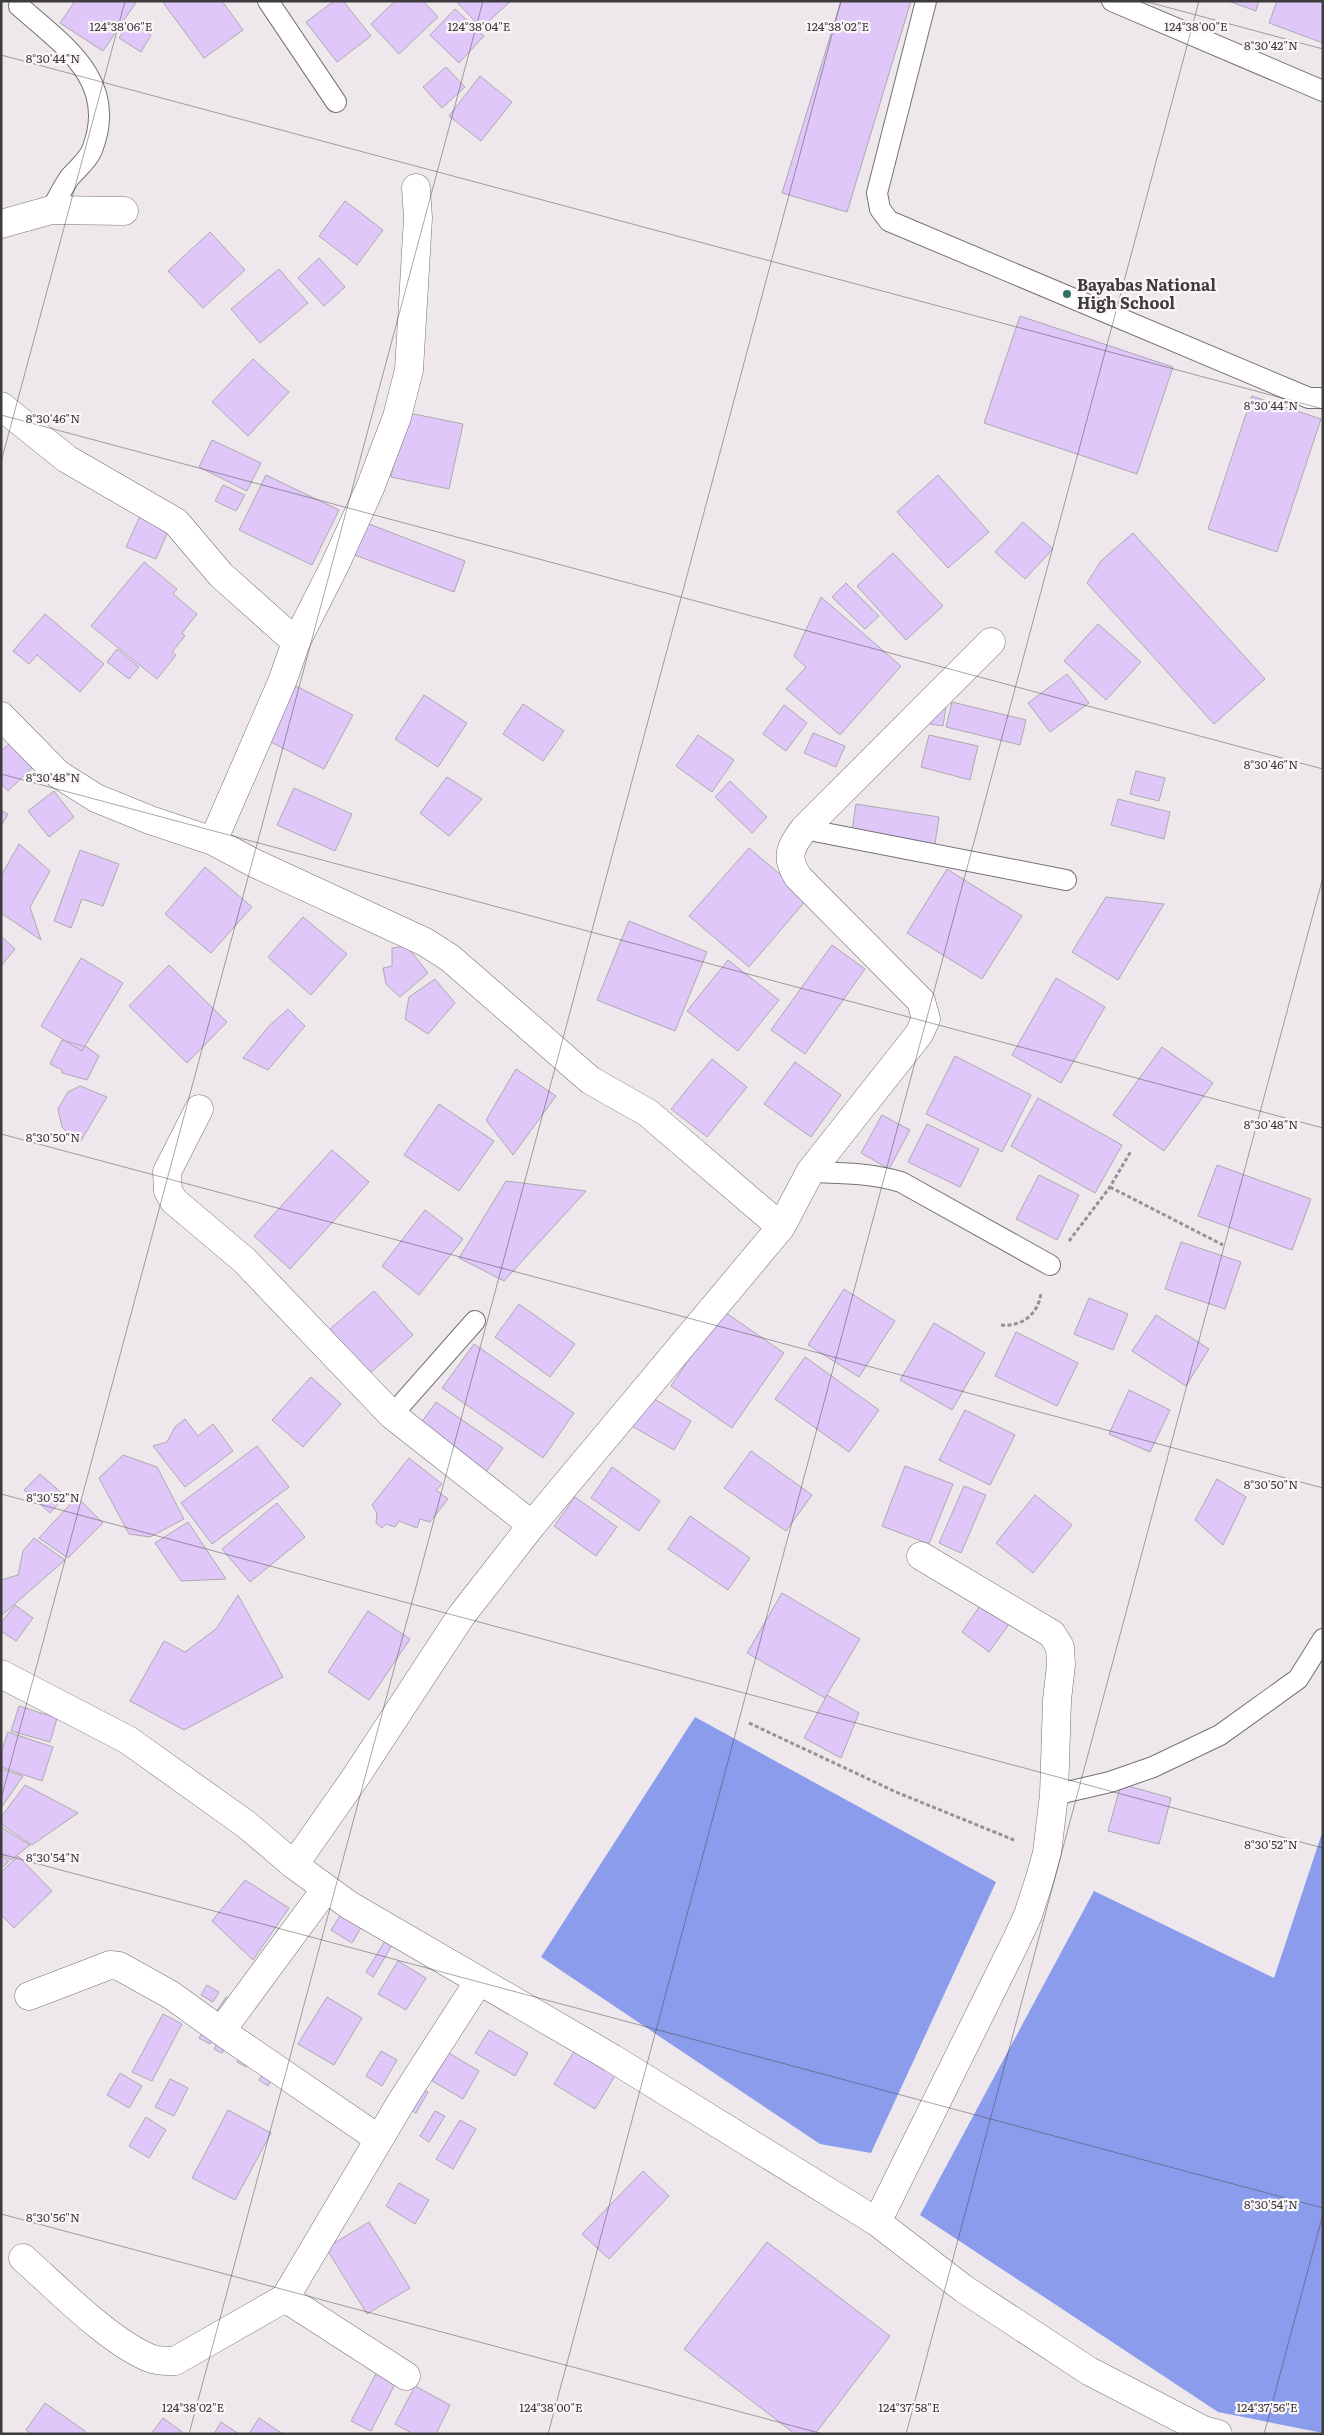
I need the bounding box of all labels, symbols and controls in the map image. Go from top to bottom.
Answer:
text: 124°38'06"E [90,17,153,35]
text: 124°38'04"E [447,17,511,35]
text: 124°38'02"E [807,17,870,35]
text: 124°38'00"E [1164,17,1228,35]
text: 8°30'42"N [1244,36,1298,54]
text: 8°30'44"N [26,49,80,67]
place label: Bayabas National High School [1077,272,1216,314]
marker: Bayabas National High School [1061,288,1073,300]
text: 8°30'44"N [1244,396,1298,414]
text: 8°30'46"N [26,409,80,427]
text: 8°30'46"N [1244,755,1298,773]
text: 8°30'48"N [26,768,80,786]
text: 8°30'48"N [1244,1115,1298,1133]
text: 8°30'50"N [26,1128,80,1146]
text: 8°30'50"N [1244,1475,1298,1493]
text: 8°30'52"N [26,1488,80,1506]
text: 8°30'52"N [1244,1835,1298,1853]
text: 8°30'54"N [26,1848,80,1866]
text: 8°30'54"N [1244,2195,1298,2213]
text: 8°30'56"N [26,2208,80,2226]
text: 124°38'02"E [162,2398,225,2416]
text: 124°38'00"E [519,2398,583,2416]
text: 124°37'58"E [878,2398,940,2416]
text: 124°37'56"E [1236,2398,1298,2416]

